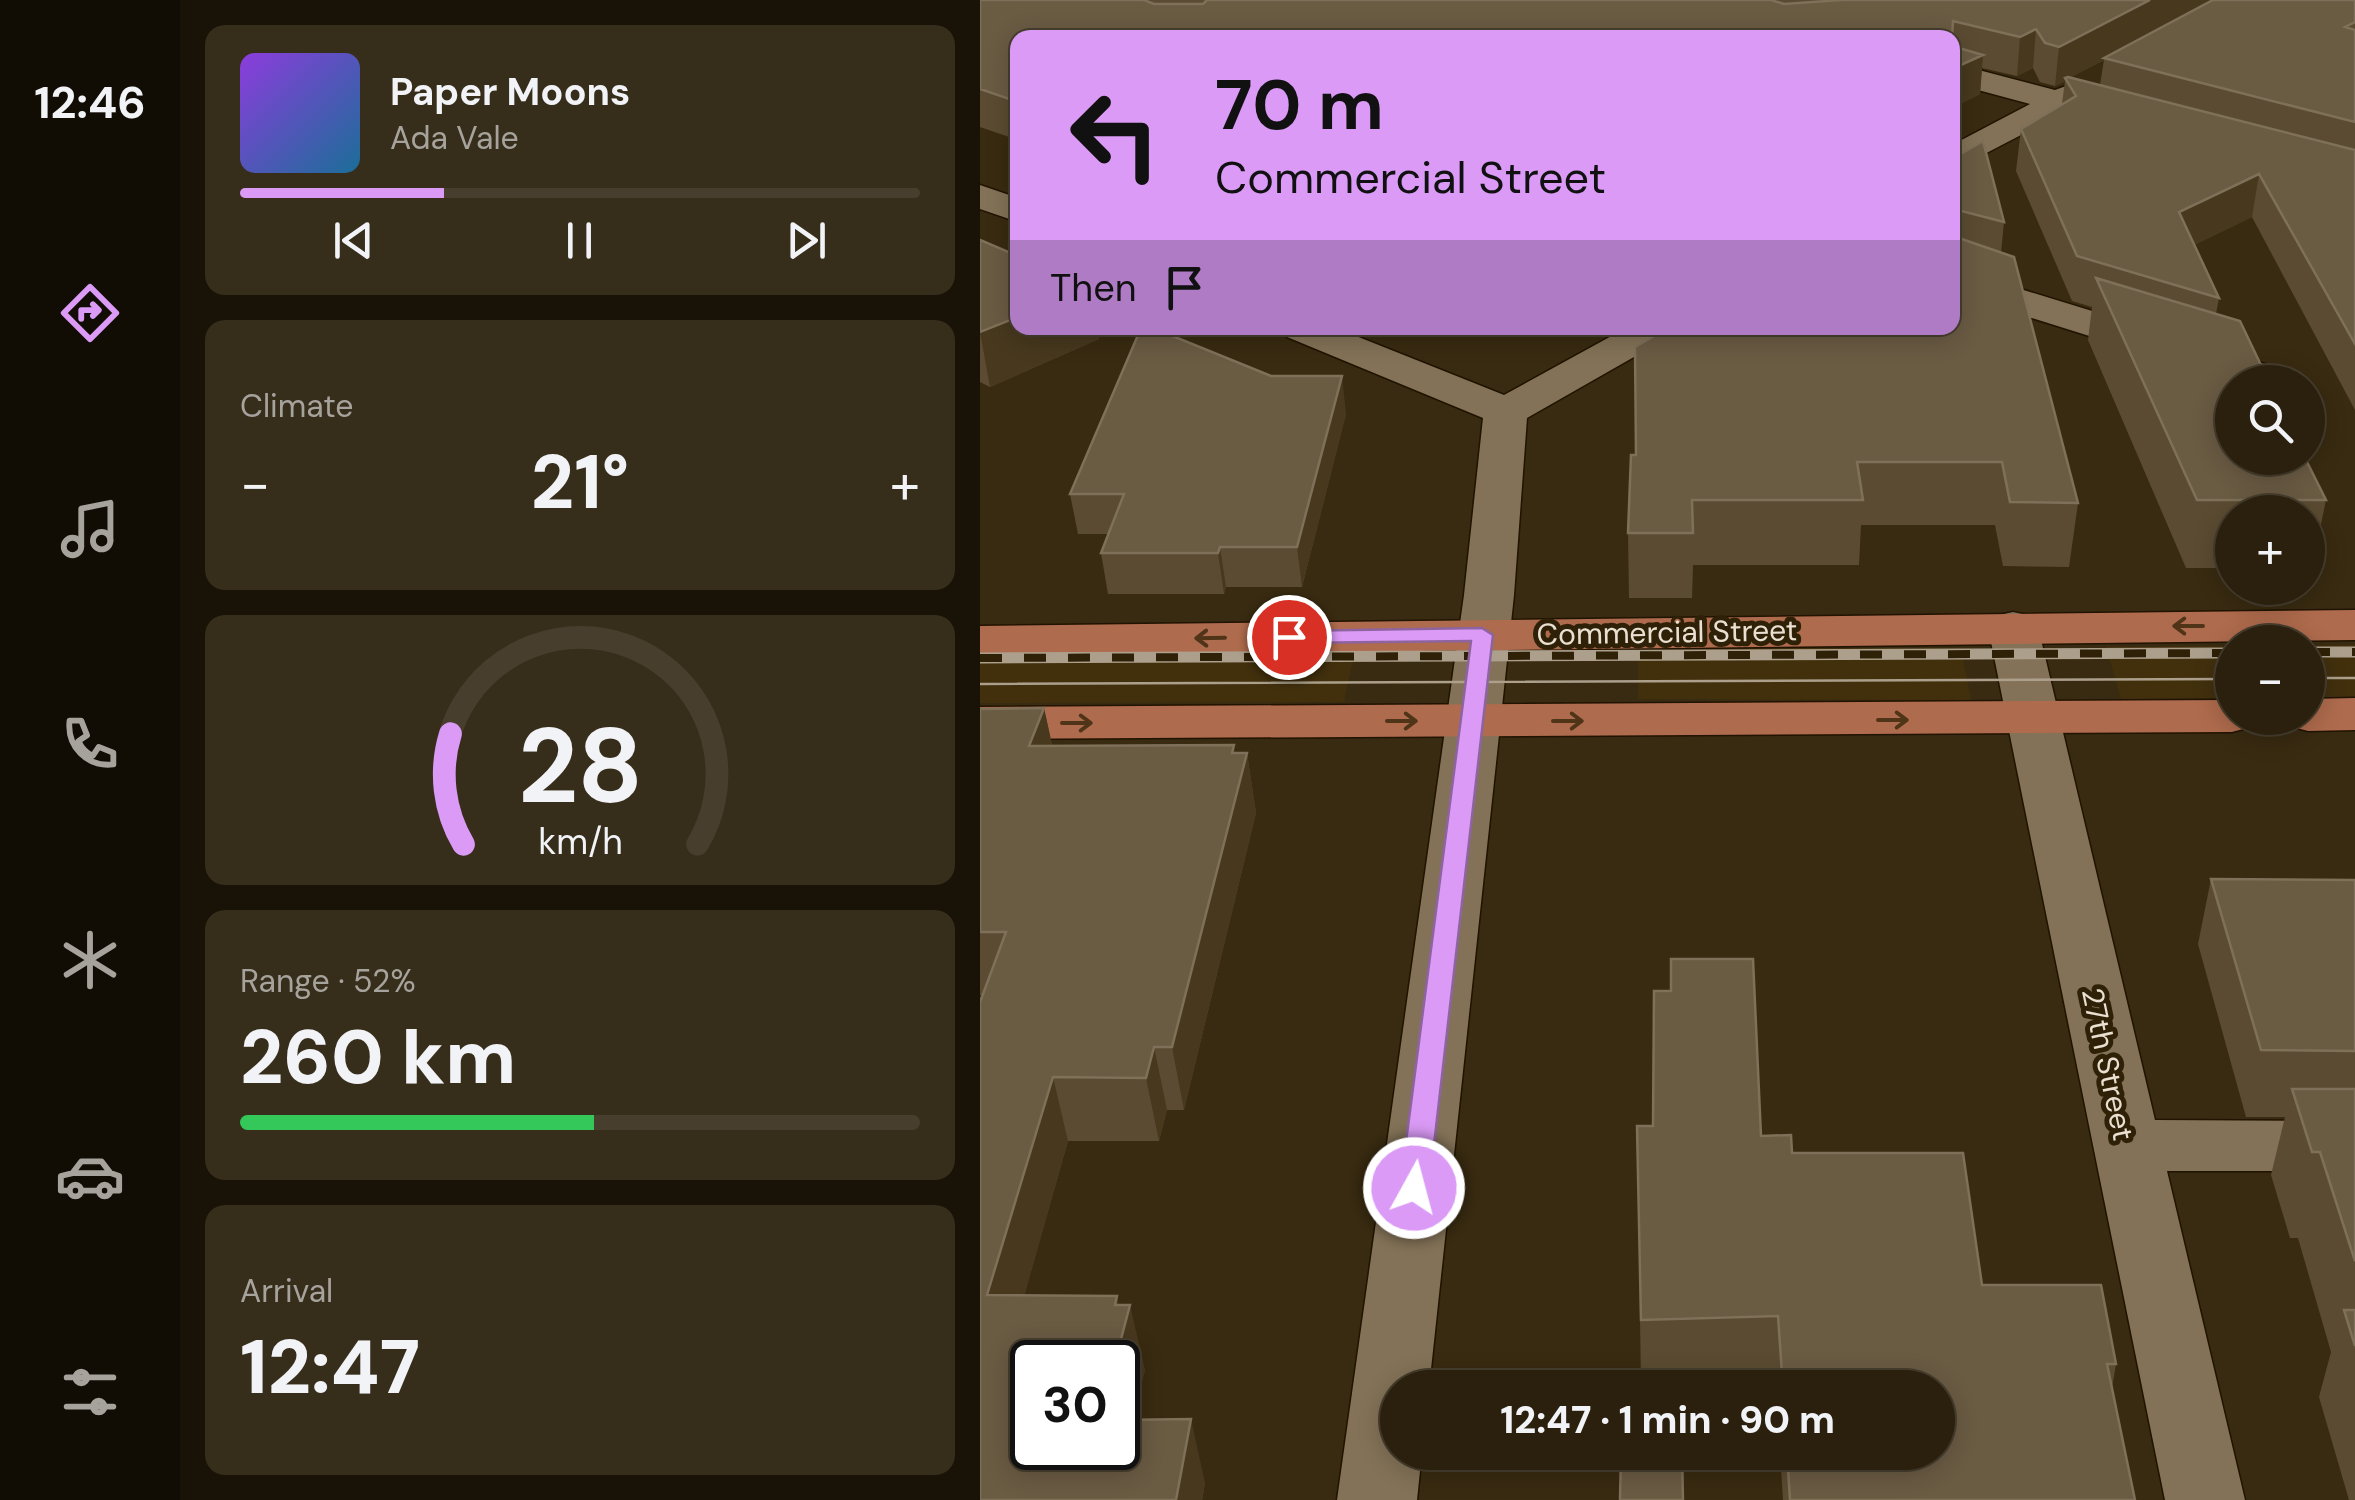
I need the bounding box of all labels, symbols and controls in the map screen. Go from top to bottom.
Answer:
text: 70 m [1215,60,1384,151]
text: Paper Moons [390,67,630,117]
icon: left [1050,70,1180,200]
text: 12:46 [34,73,146,132]
text: Ada Vale [390,117,519,159]
text: Commercial Street [1215,148,1606,207]
icon: previous [326,213,381,268]
icon: pause [552,213,607,268]
icon: next [779,213,834,268]
icon: arrive [1157,260,1212,315]
text: Then [1050,263,1137,313]
icon: directions [55,278,125,348]
map controls [2215,365,2325,735]
button: search [2215,365,2325,475]
text: Climate [240,385,354,427]
text: 21° [531,434,629,531]
text: − [240,448,270,520]
text: + [890,448,920,520]
icon: music [55,494,125,564]
button: + [2215,495,2325,605]
pin [1247,595,1332,680]
icon: arrive [1262,610,1317,665]
street label: Commercial Street [1536,610,1798,654]
one-way arrow [2172,616,2204,635]
button: − [2215,625,2325,735]
one-way arrow [1194,628,1226,648]
text: 28 [517,699,643,834]
icon: phone [55,709,125,779]
one-way arrow [1876,710,1909,730]
one-way arrow [1386,712,1418,730]
one-way arrow [1552,712,1584,730]
one-way arrow [1060,714,1093,732]
text: km/h [538,819,622,865]
icon: climate [55,925,125,995]
text: Range · 52% [240,960,416,1002]
street label: 27th Street [2073,984,2143,1144]
text: 260 km [240,1009,516,1106]
position arrow [1362,1136,1466,1240]
icon: car [55,1141,125,1211]
text: Arrival [240,1270,333,1312]
text: 12:47 [240,1319,420,1416]
speed limit sign: 30 [1010,1340,1140,1470]
icon: filters [55,1357,125,1427]
text: 12:47 · 1 min · 90 m [1500,1395,1835,1445]

